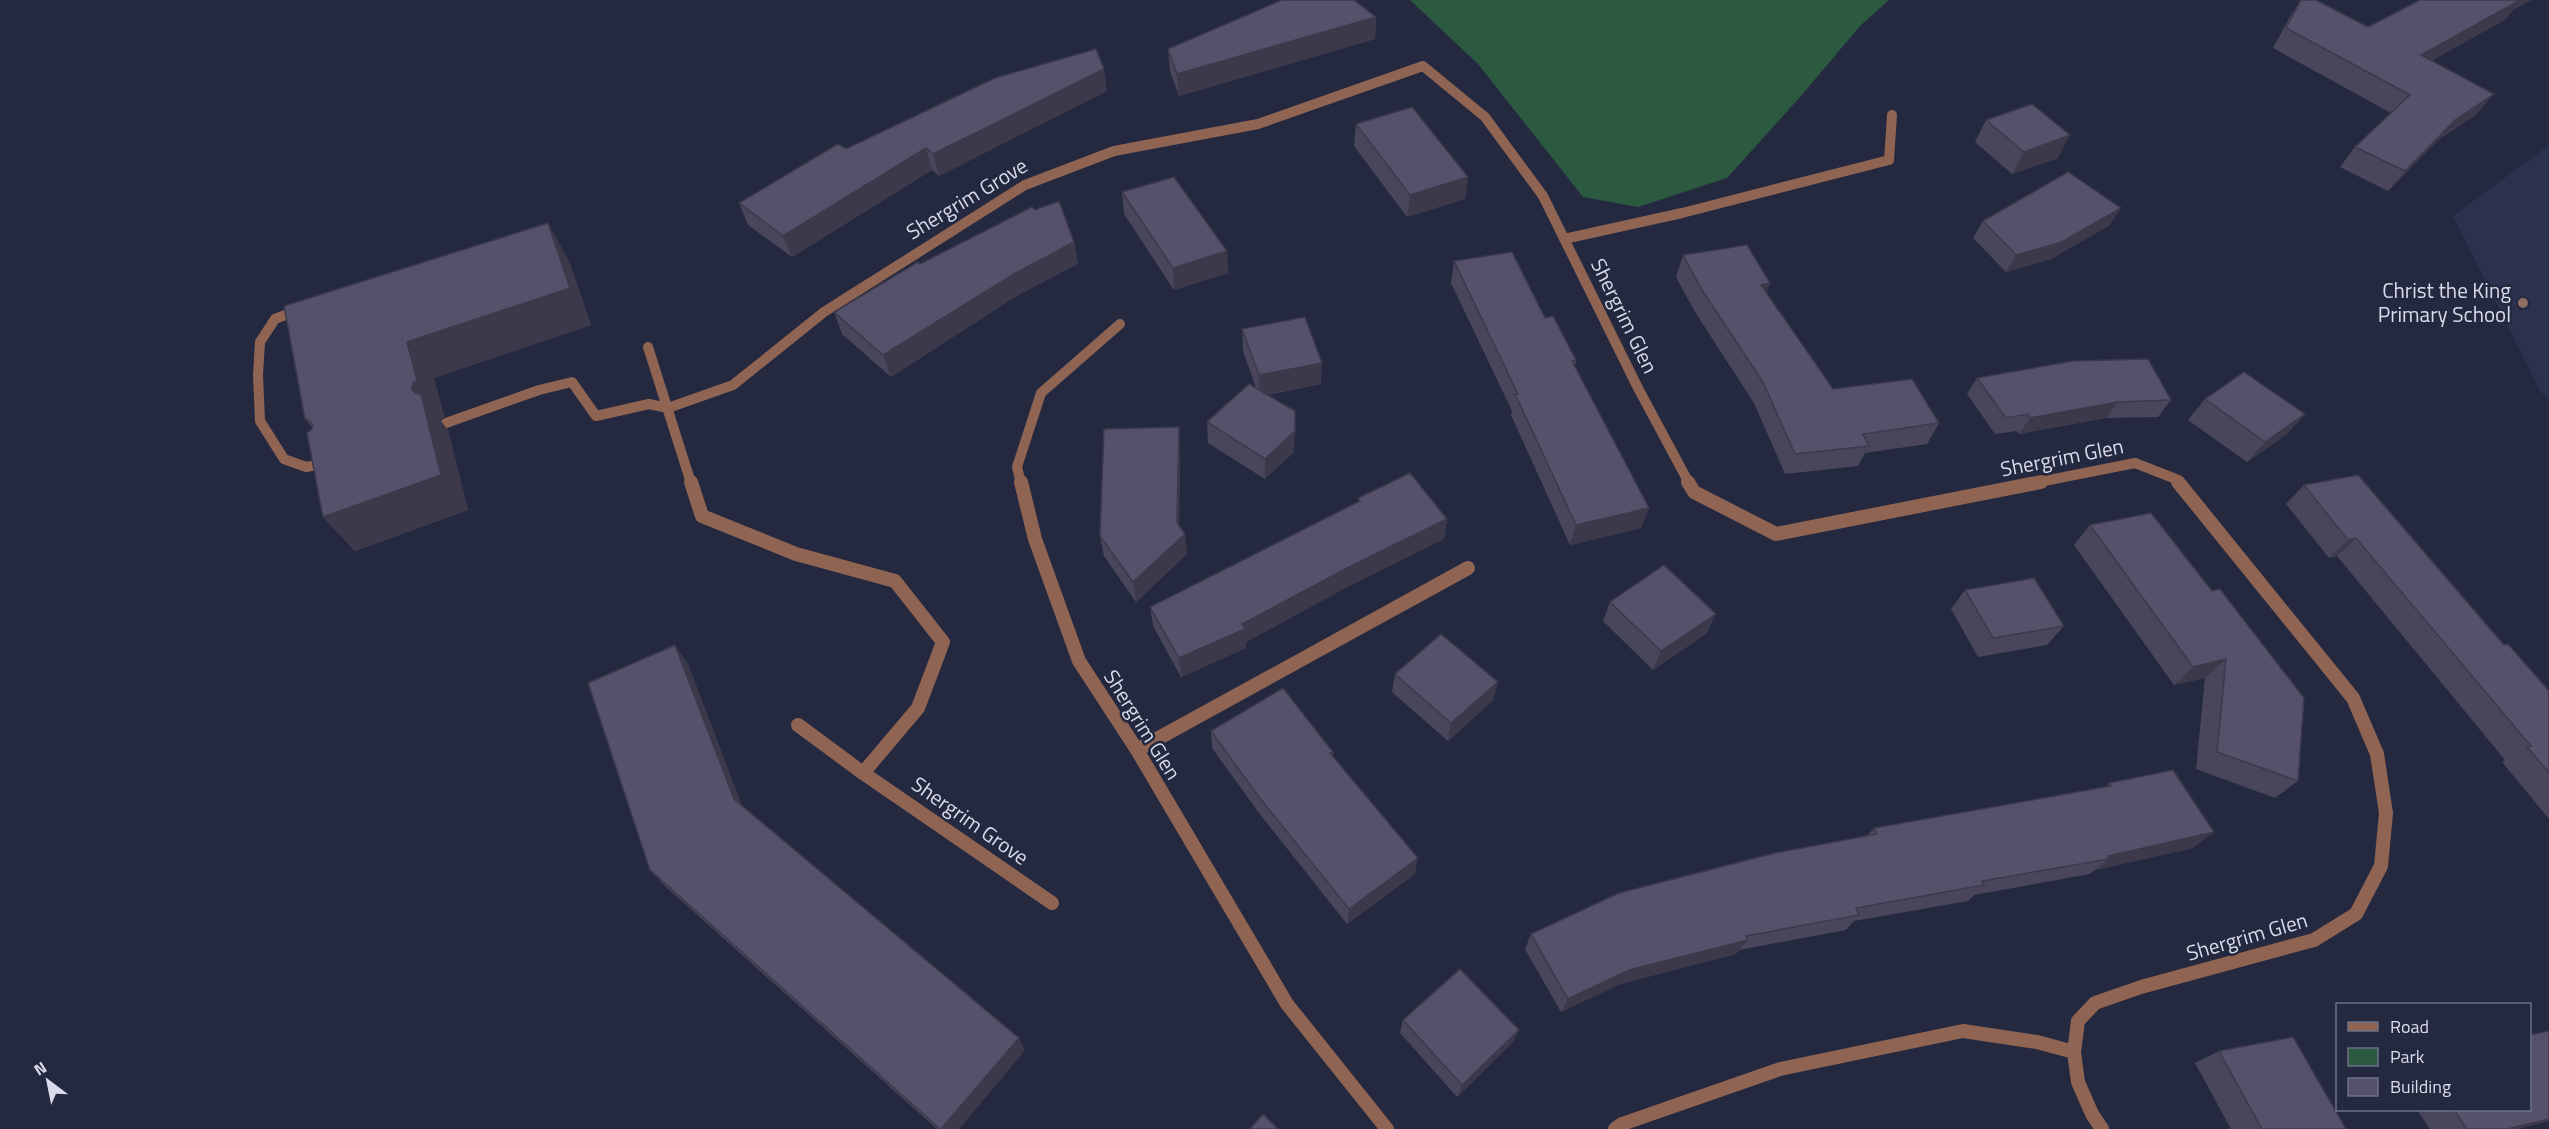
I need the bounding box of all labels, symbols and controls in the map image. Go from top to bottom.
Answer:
street label: Shergrim Grove [900,149,1033,247]
street label: Shergrim Glen [1583,252,1667,379]
place label: Christ the King Primary School [2378,274,2511,330]
marker: Christ the King Primary School [2516,296,2530,310]
street label: Shergrim Glen [1997,429,2126,485]
street label: Shergrim Glen [1096,663,1190,786]
street label: Shergrim Grove [905,768,1036,872]
street label: Shergrim Glen [2182,903,2311,969]
legend [2336,1003,2531,1111]
text: Road [2390,1013,2429,1040]
text: Park [2390,1043,2425,1070]
north arrow [18,1051,78,1111]
text: N [29,1055,51,1081]
text: Building [2390,1073,2451,1100]

